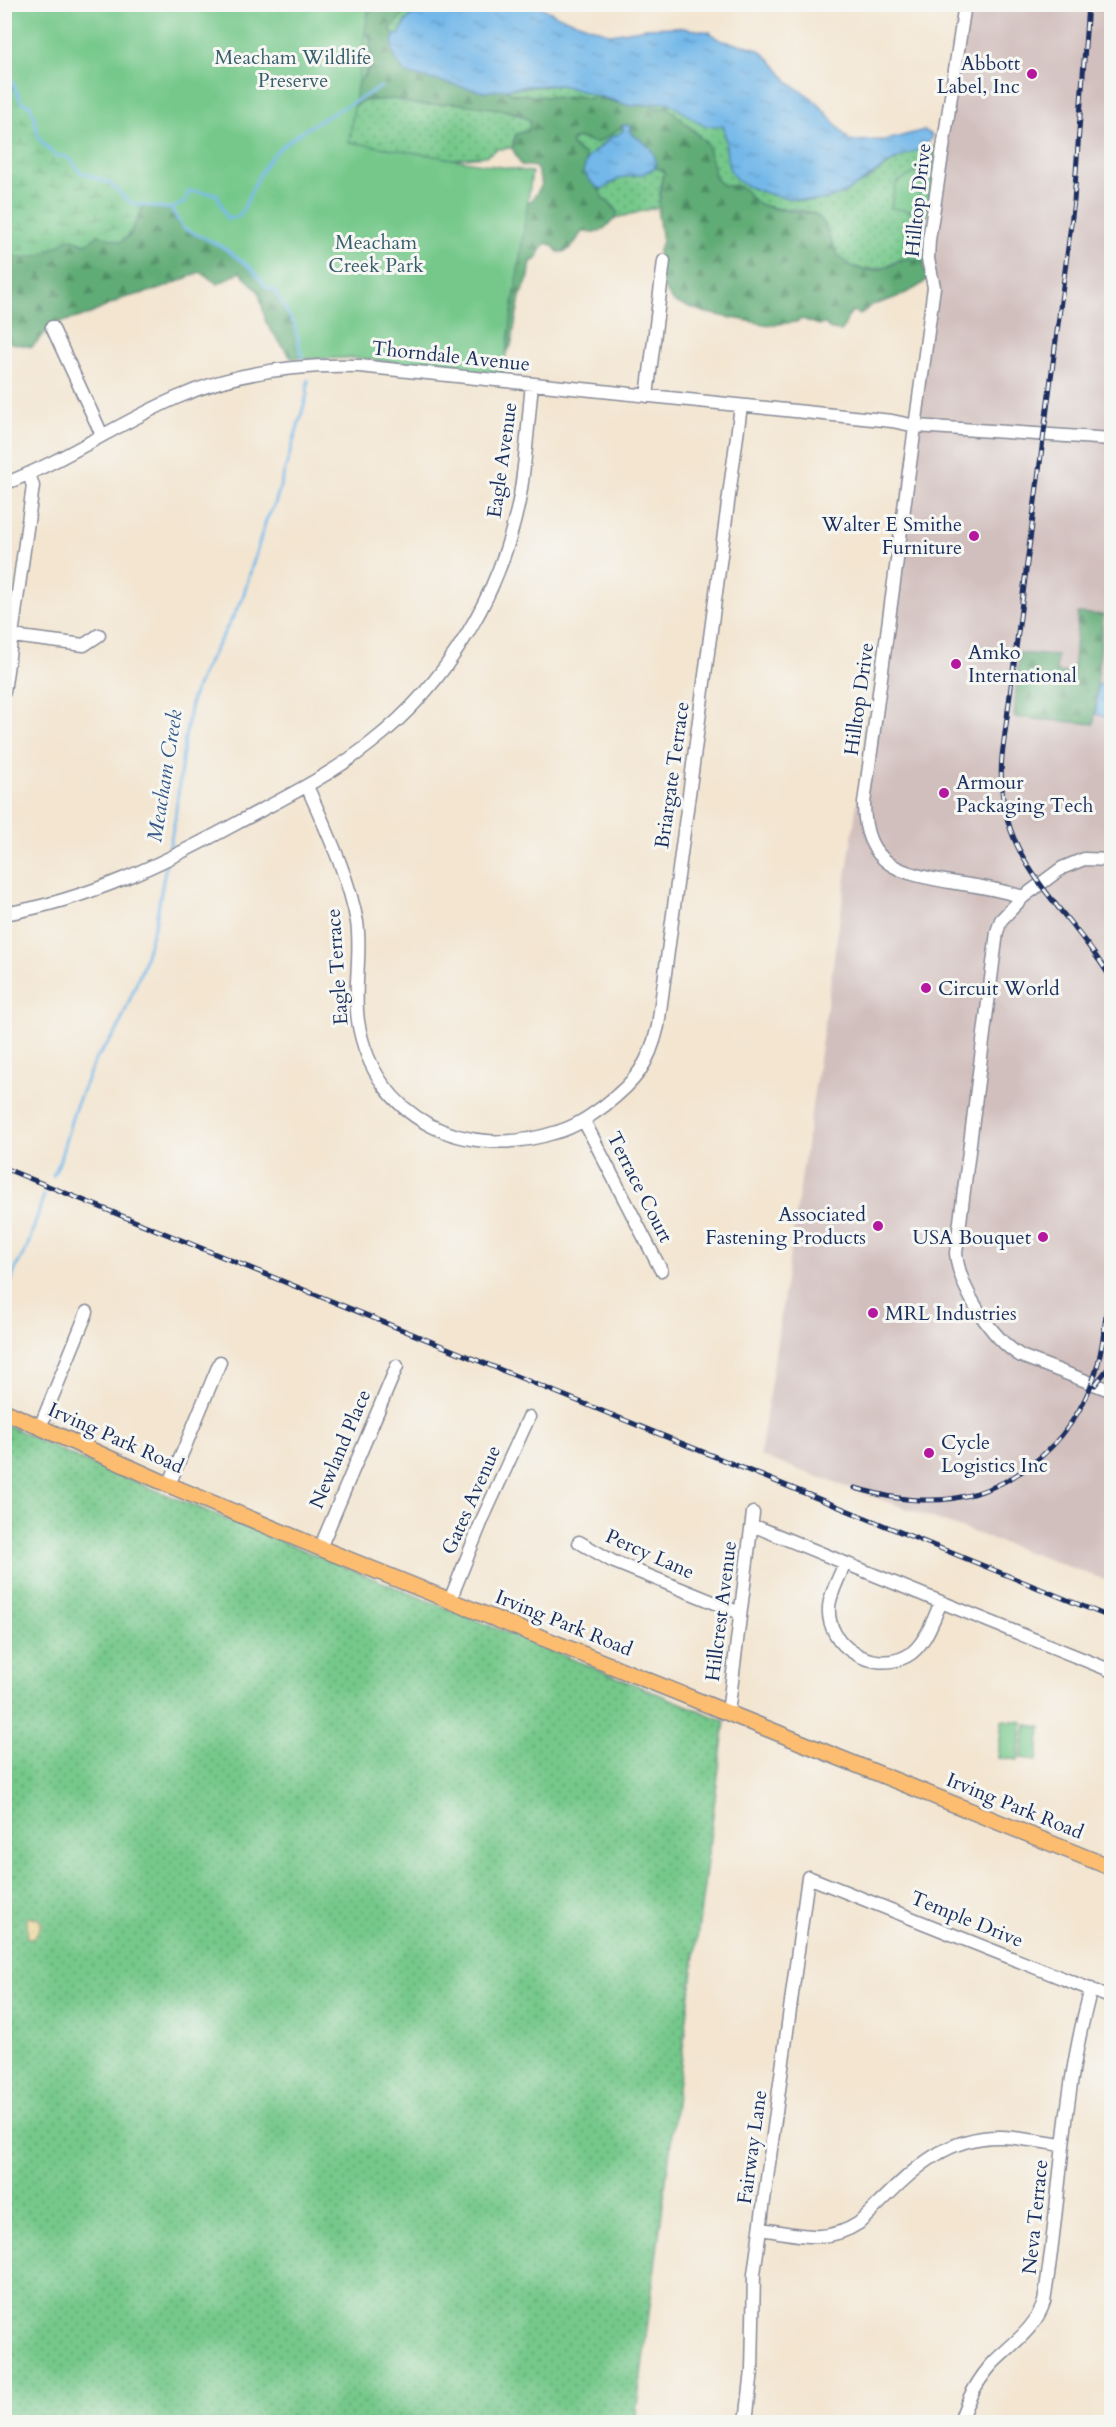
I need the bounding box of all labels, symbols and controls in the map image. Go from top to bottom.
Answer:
park label: Meacham Wildlife Preserve [215,44,371,94]
place label: Abbott Label, Inc [937,50,1021,100]
marker: Abbott Label, Inc [1025,67,1039,81]
street label: Hilltop Drive [899,142,937,258]
park label: Meacham Creek Park [328,229,424,279]
street label: Thorndale Avenue [371,334,531,378]
street label: Eagle Avenue [481,400,523,520]
place label: Walter E Smithe Furniture [820,511,962,561]
marker: Walter E Smithe Furniture [967,529,981,543]
place label: Amko International [968,639,1077,689]
street label: Hilltop Drive [838,641,880,757]
marker: Amko International [949,657,963,671]
street label: Briargate Terrace [648,700,696,850]
water label: Meacham Creek [140,707,190,844]
place label: Armour Packaging Tech [956,769,1094,819]
marker: Armour Packaging Tech [937,786,951,800]
street label: Eagle Terrace [319,908,355,1026]
place label: Circuit World [938,975,1060,1002]
marker: Circuit World [919,981,933,995]
street label: Terrace Court [600,1127,680,1248]
place label: Associated Fastening Products [705,1201,866,1251]
marker: Associated Fastening Products [871,1219,885,1233]
place label: USA Bouquet [913,1224,1032,1251]
marker: USA Bouquet [1036,1230,1050,1244]
place label: MRL Industries [885,1300,1017,1327]
marker: MRL Industries [866,1306,880,1320]
street label: Newland Place [303,1385,377,1513]
street label: Irving Park Road [44,1396,188,1480]
place label: Cycle Logistics Inc [941,1429,1048,1479]
street label: Gates Avenue [435,1441,507,1559]
marker: Cycle Logistics Inc [922,1446,936,1460]
street label: Percy Lane [601,1522,699,1586]
street label: Hillcrest Avenue [699,1539,743,1683]
street label: Irving Park Road [491,1583,637,1663]
street label: Irving Park Road [942,1766,1088,1846]
street label: Temple Drive [907,1884,1027,1954]
street label: Fairway Lane [731,2088,773,2206]
street label: Neva Terrace [1016,2158,1054,2276]

